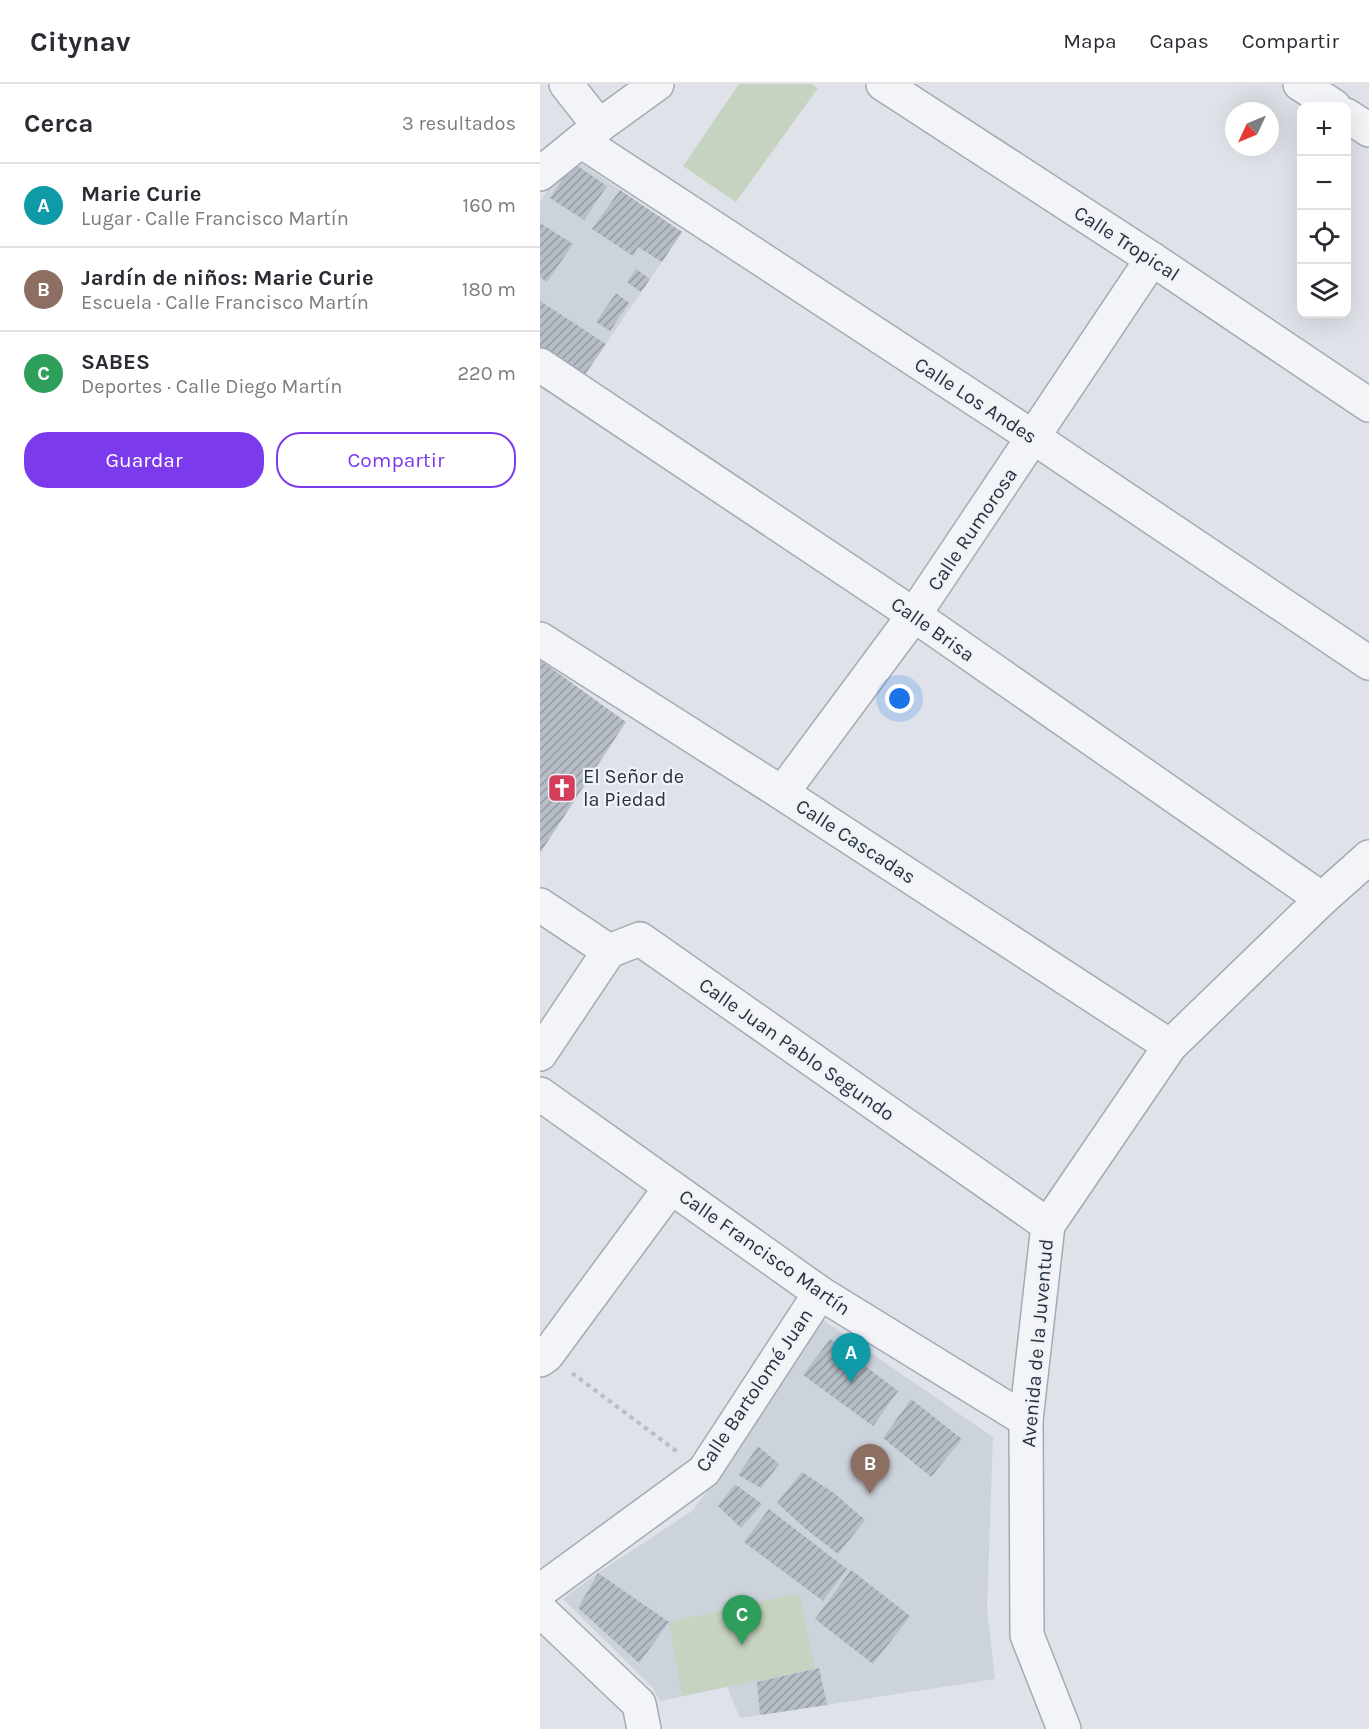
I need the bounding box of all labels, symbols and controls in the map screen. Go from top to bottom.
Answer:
text: Citynav [30,25,130,58]
text: Mapa [1063,29,1117,53]
text: Capas [1150,29,1209,53]
text: Compartir [1242,29,1339,53]
north arrow [1225,102,1279,156]
map controls [1297,102,1351,318]
button: + [1297,102,1351,156]
text: Cerca [24,108,93,139]
text: 3 resultados [402,112,516,135]
button: − [1297,156,1351,210]
text: Marie Curie [81,181,201,207]
text: A [37,194,50,217]
text: 160 m [463,194,516,217]
street label: Calle Tropical [1070,201,1184,286]
text: Lugar · Calle Francisco Martín [81,207,349,230]
button: locate [1297,210,1351,264]
button: layers [1297,264,1351,318]
text: Jardín de niños: Marie Curie [81,265,374,291]
text: B [37,278,50,301]
text: 180 m [462,278,516,301]
text: Escuela · Calle Francisco Martín [81,291,369,314]
text: SABES [81,349,150,375]
street label: Calle Los Andes [910,352,1041,449]
text: C [37,362,50,385]
text: 220 m [457,362,516,385]
text: Deportes · Calle Diego Martín [81,375,342,398]
button: Guardar [24,432,264,488]
button: Compartir [276,432,516,488]
street label: Calle Rumorosa [923,464,1022,595]
street label: Calle Brisa [887,592,979,667]
your location [885,684,914,713]
place label: El Señor de la Piedad [583,765,684,811]
church icon: El Señor de la Piedad [546,772,578,804]
street label: Calle Cascadas [792,794,920,889]
street label: Calle Juan Pablo Segundo [695,973,899,1126]
street label: Calle Francisco Martín [675,1185,855,1320]
street label: Avenida de la Juventud [1017,1238,1058,1448]
street label: Calle Bartolomé Juan [691,1304,818,1476]
pin: A [832,1334,870,1383]
pin: B [850,1444,890,1494]
pin: C [722,1596,762,1645]

